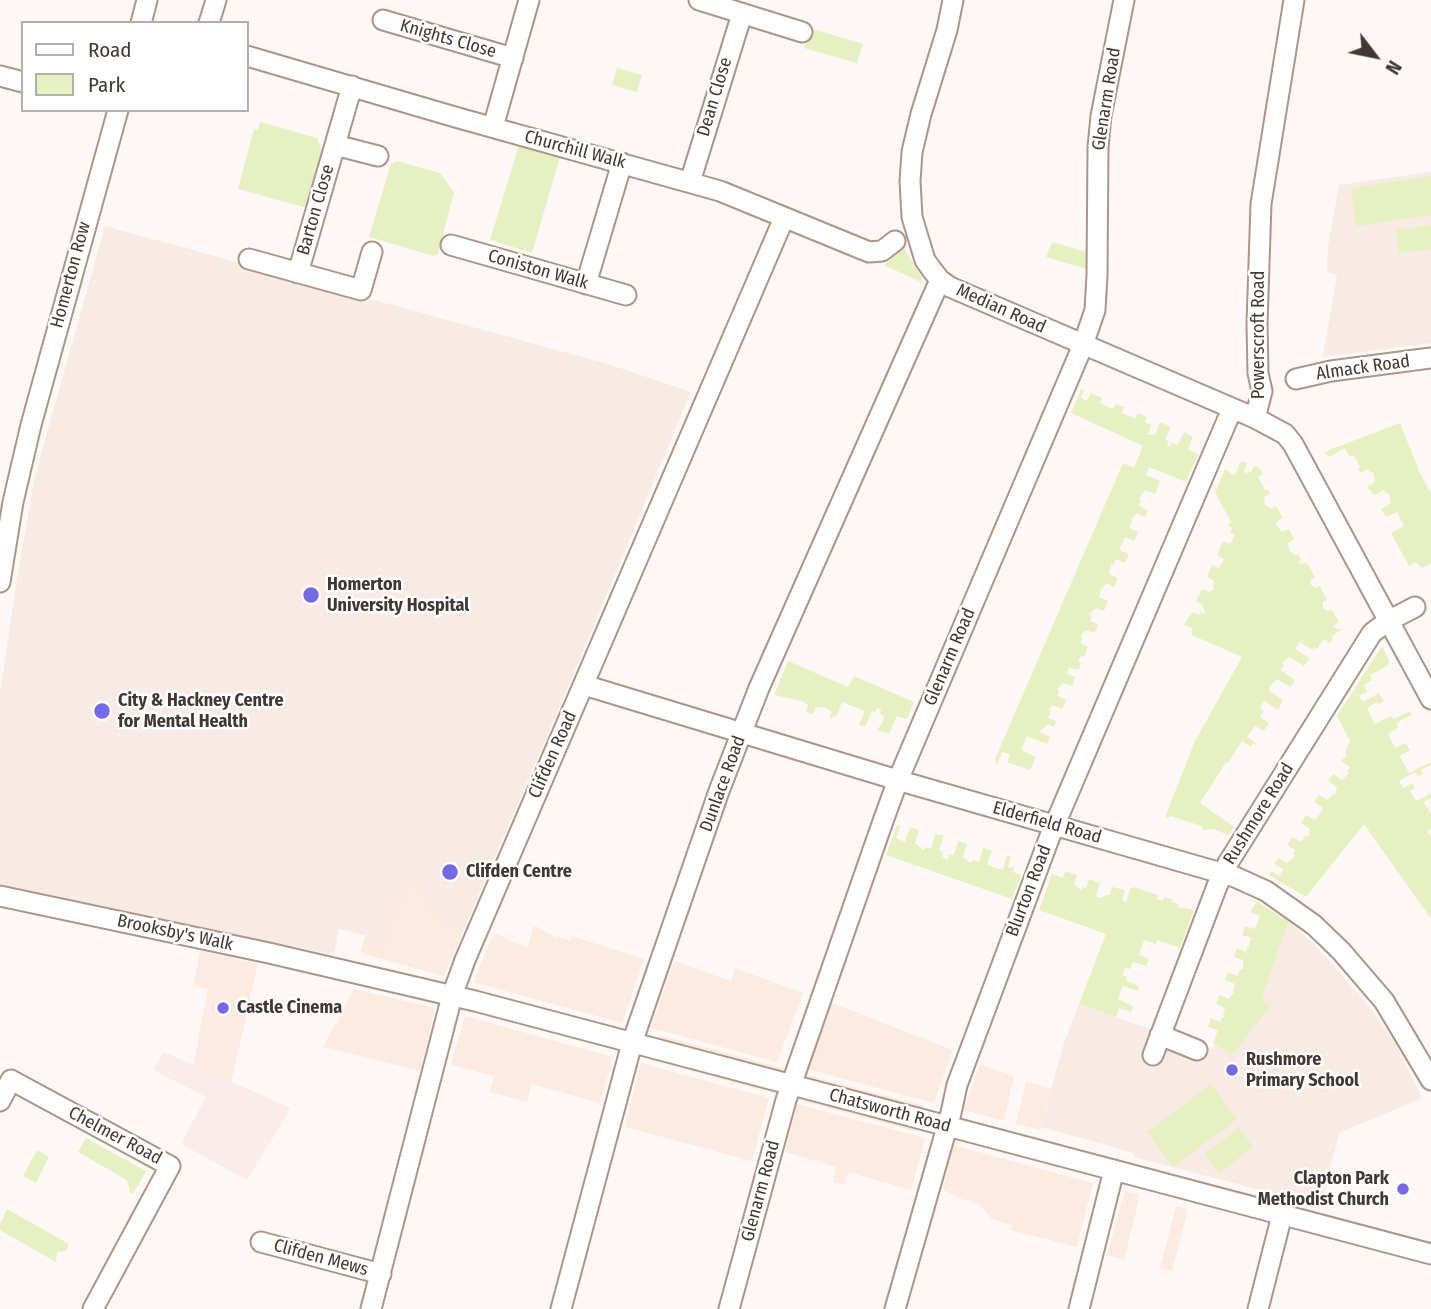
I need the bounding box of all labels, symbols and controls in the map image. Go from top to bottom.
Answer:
street label: Knights Close [397,15,499,63]
legend [21,21,248,112]
north arrow [1340,21,1410,91]
text: Road [88,37,132,63]
street label: Glenarm Road [1088,46,1126,152]
street label: Dean Close [693,55,737,139]
text: N [1380,56,1406,78]
text: Park [88,72,125,98]
street label: Churchill Walk [522,126,628,174]
street label: Barton Close [293,162,339,258]
street label: Homerton Row [46,220,96,330]
street label: Coniston Walk [485,245,591,295]
street label: Powerscroft Road [1248,271,1270,399]
street label: Median Road [953,280,1049,338]
street label: Almack Road [1315,351,1411,385]
place label: Homerton University Hospital [327,574,469,616]
marker: Homerton University Hospital [301,585,321,605]
street label: Glenarm Road [920,605,980,709]
place label: City & Hackney Centre for Mental Health [118,690,284,732]
marker: City & Hackney Centre for Mental Health [92,701,112,721]
street label: Clifden Road [524,708,582,802]
street label: Dunlace Road [696,733,750,835]
street label: Rushmore Road [1219,759,1299,869]
street label: Elderfield Road [990,797,1104,849]
street label: Blurton Road [1002,842,1056,940]
place label: Clifden Centre [466,861,572,883]
marker: Clifden Centre [440,862,460,882]
street label: Brooksby's Walk [115,910,235,956]
place label: Castle Cinema [237,997,342,1019]
marker: Castle Cinema [215,1000,231,1016]
place label: Rushmore Primary School [1246,1049,1359,1092]
marker: Rushmore Primary School [1224,1062,1240,1078]
street label: Chatsworth Road [827,1084,953,1138]
street label: Chelmer Road [65,1102,165,1170]
street label: Glenarm Road [737,1138,785,1244]
place label: Clapton Park Methodist Church [1258,1168,1389,1210]
marker: Clapton Park Methodist Church [1395,1181,1411,1197]
street label: Clifden Mews [271,1235,371,1281]

